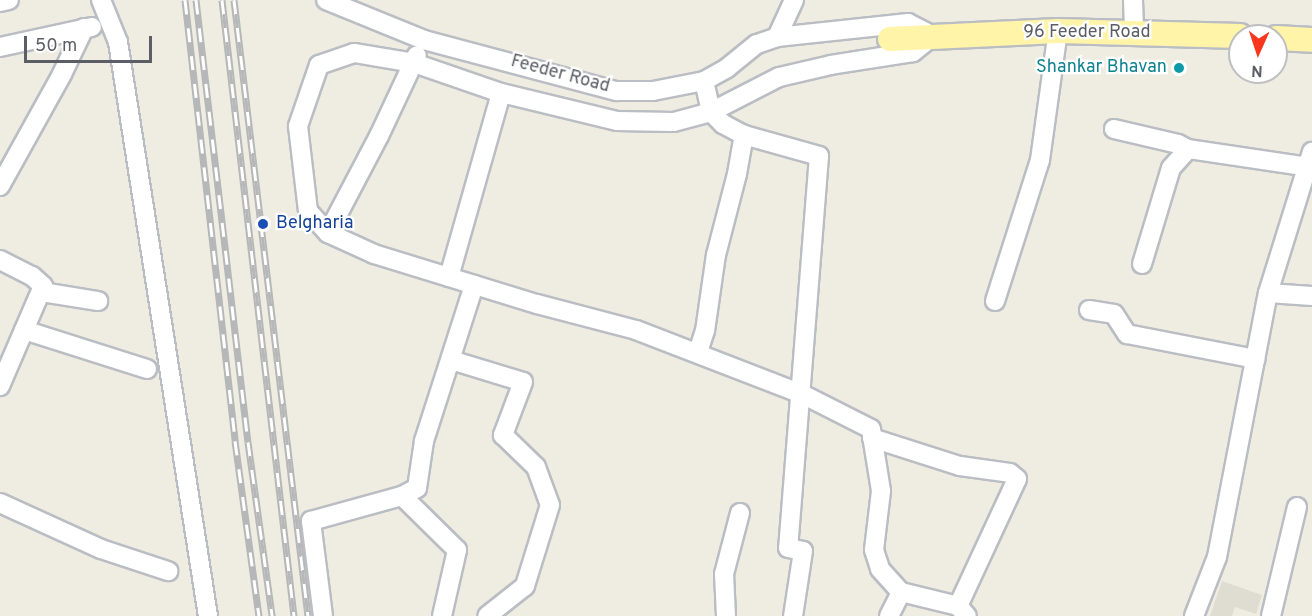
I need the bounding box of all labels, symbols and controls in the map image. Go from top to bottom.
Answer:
street label: 96 Feeder Road [1023,22,1151,44]
scale bar [27,24,154,62]
north arrow [1228,24,1288,84]
text: 50 m [35,35,77,58]
street label: Feeder Road [508,51,612,99]
place label: Shankar Bhavan [1036,57,1167,79]
text: N [1251,60,1263,80]
marker: Shankar Bhavan [1172,61,1186,75]
place label: Belgharia [276,213,353,235]
marker: Belgharia [254,215,272,233]

